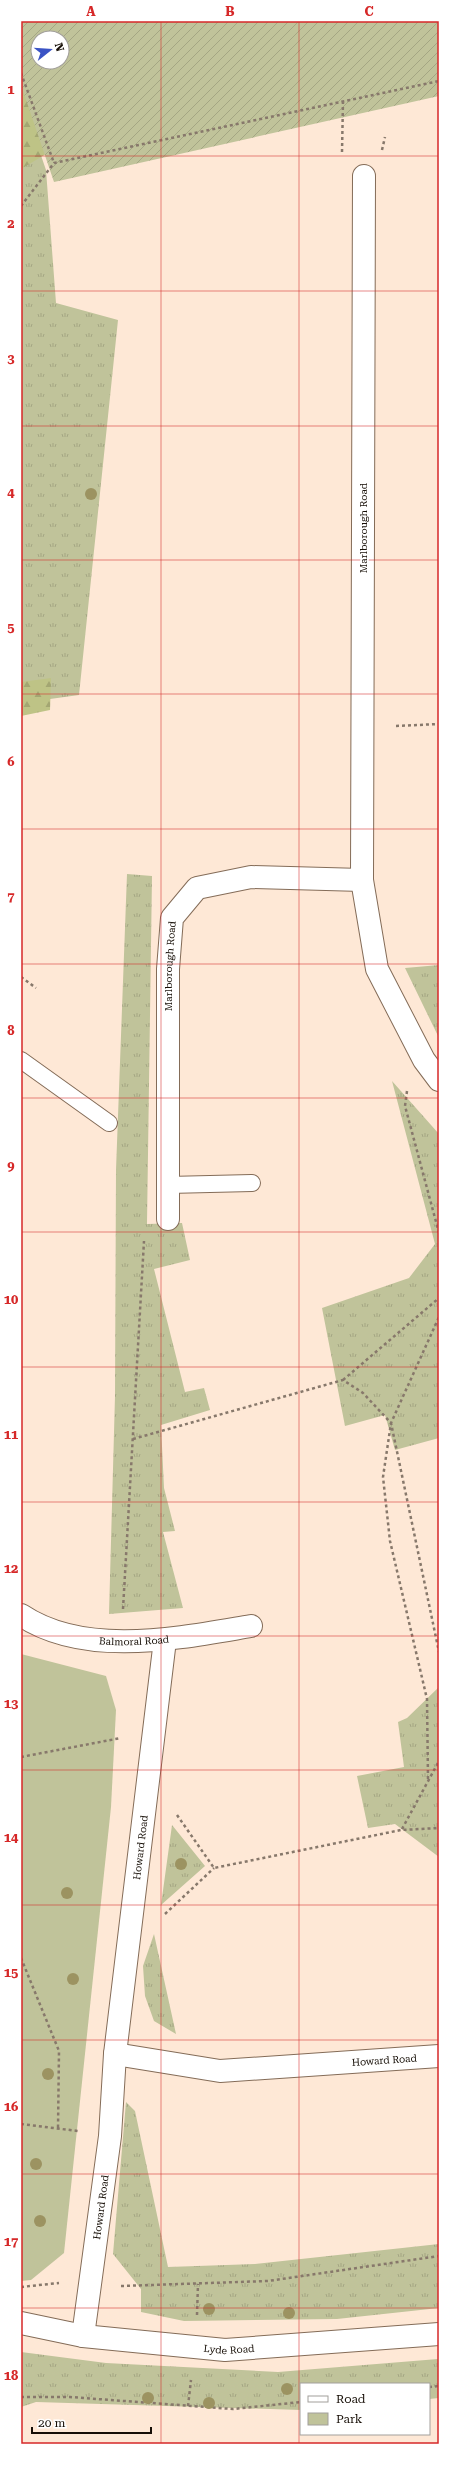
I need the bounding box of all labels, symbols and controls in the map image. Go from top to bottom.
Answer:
text: A [86,4,96,19]
text: B [225,4,235,19]
text: C [364,4,374,19]
north arrow [30,30,70,70]
text: N [52,41,67,54]
text: 1 [7,82,15,97]
text: 2 [7,216,15,231]
text: 3 [7,351,15,366]
street label: Marlborough Road [358,482,369,573]
text: 4 [7,485,15,500]
text: 5 [7,620,15,635]
text: 6 [7,754,15,769]
text: 7 [7,889,15,904]
street label: Marlborough Road [163,920,177,1011]
text: 8 [7,1023,15,1038]
text: 9 [7,1158,15,1173]
text: 10 [4,1292,18,1307]
text: 11 [4,1427,18,1442]
text: 12 [4,1561,18,1576]
street label: Balmoral Road [99,1633,170,1647]
text: 13 [4,1696,18,1711]
street label: Howard Road [131,1814,149,1881]
text: 14 [4,1830,19,1845]
text: 15 [4,1965,18,1980]
street label: Howard Road [351,2052,418,2067]
text: 16 [4,2099,18,2114]
street label: Howard Road [91,2173,110,2240]
text: 17 [4,2234,18,2249]
street label: Lyde Road [203,2342,255,2356]
text: 18 [4,2368,19,2383]
legend [300,2383,430,2435]
text: Road [336,2392,366,2406]
scale bar [32,2409,151,2435]
text: Park [336,2412,363,2426]
text: 20 m [38,2416,65,2430]

